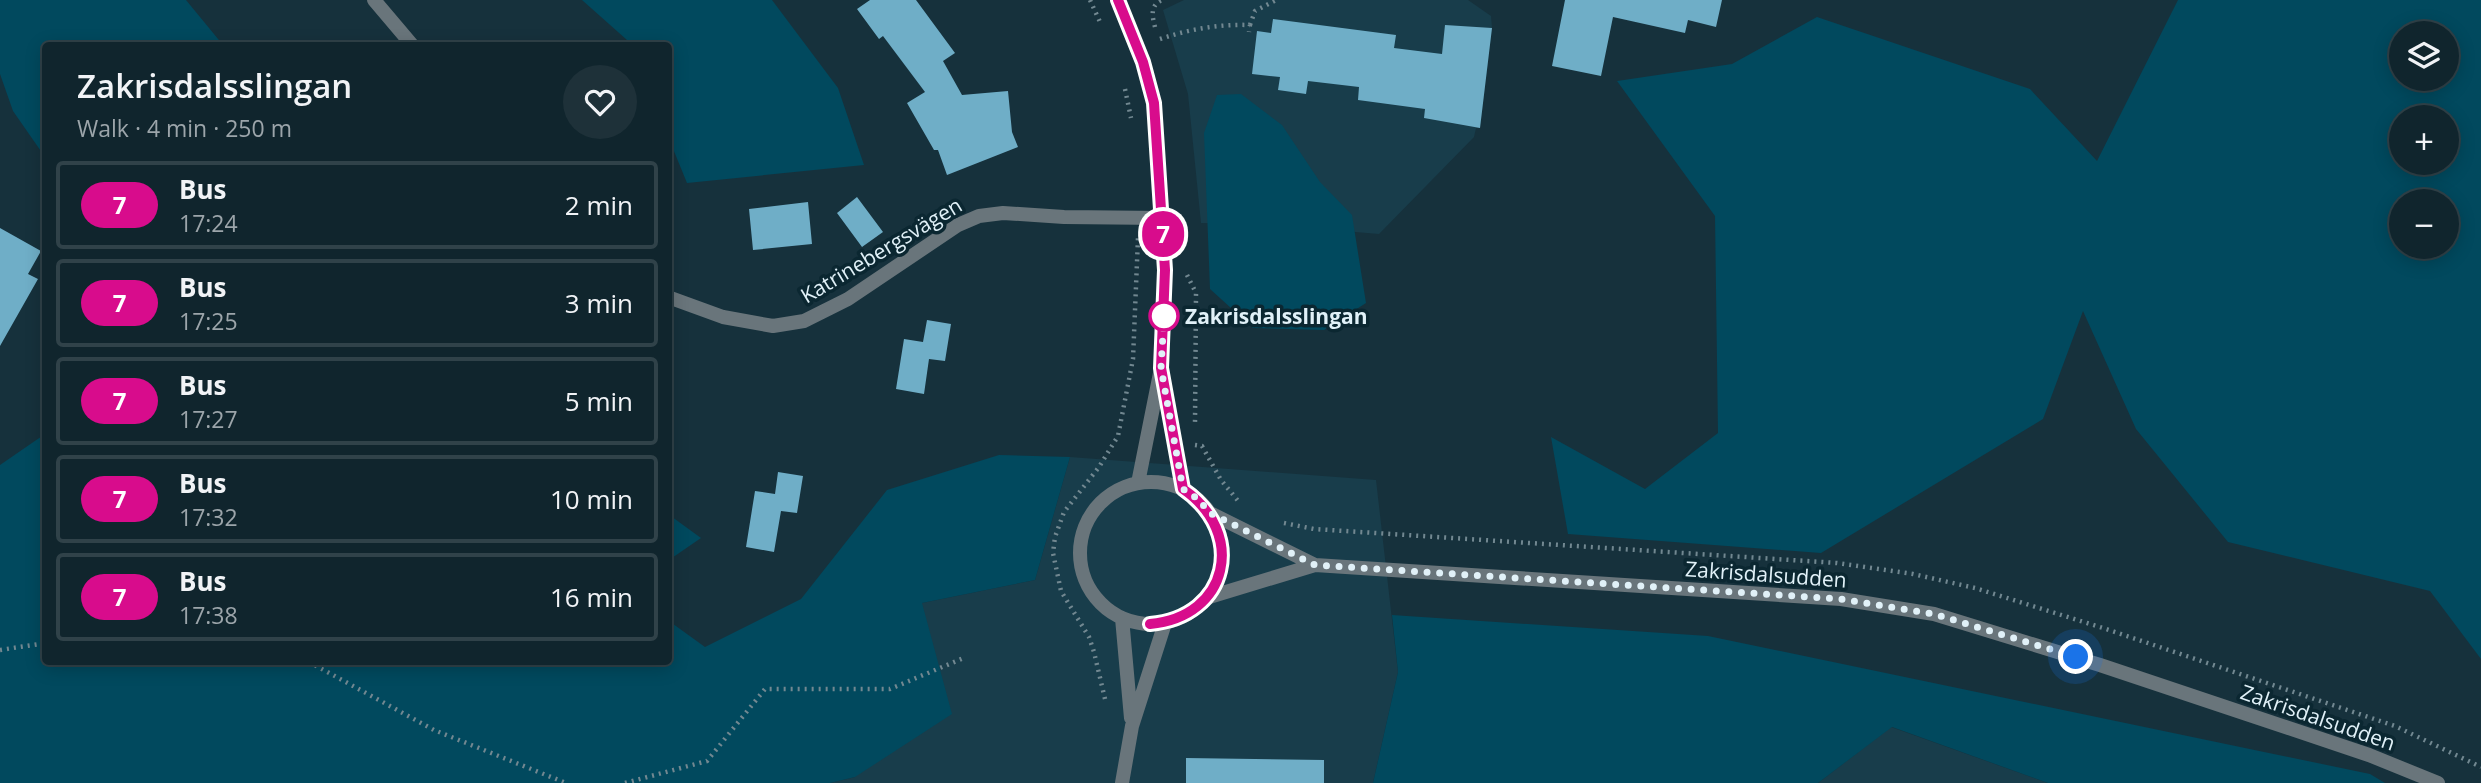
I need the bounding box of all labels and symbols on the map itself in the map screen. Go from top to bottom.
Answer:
street label: Katrinebergsvägen [795,191,967,309]
line badge: 7 [1140,211,1186,257]
marker: Zakrisdalsslingan [1149,301,1179,331]
place label: Zakrisdalsslingan [1185,302,1367,330]
street label: Zakrisdalsudden [1684,554,1848,594]
your location [2058,639,2093,674]
street label: Zakrisdalsudden [2237,677,2399,757]

